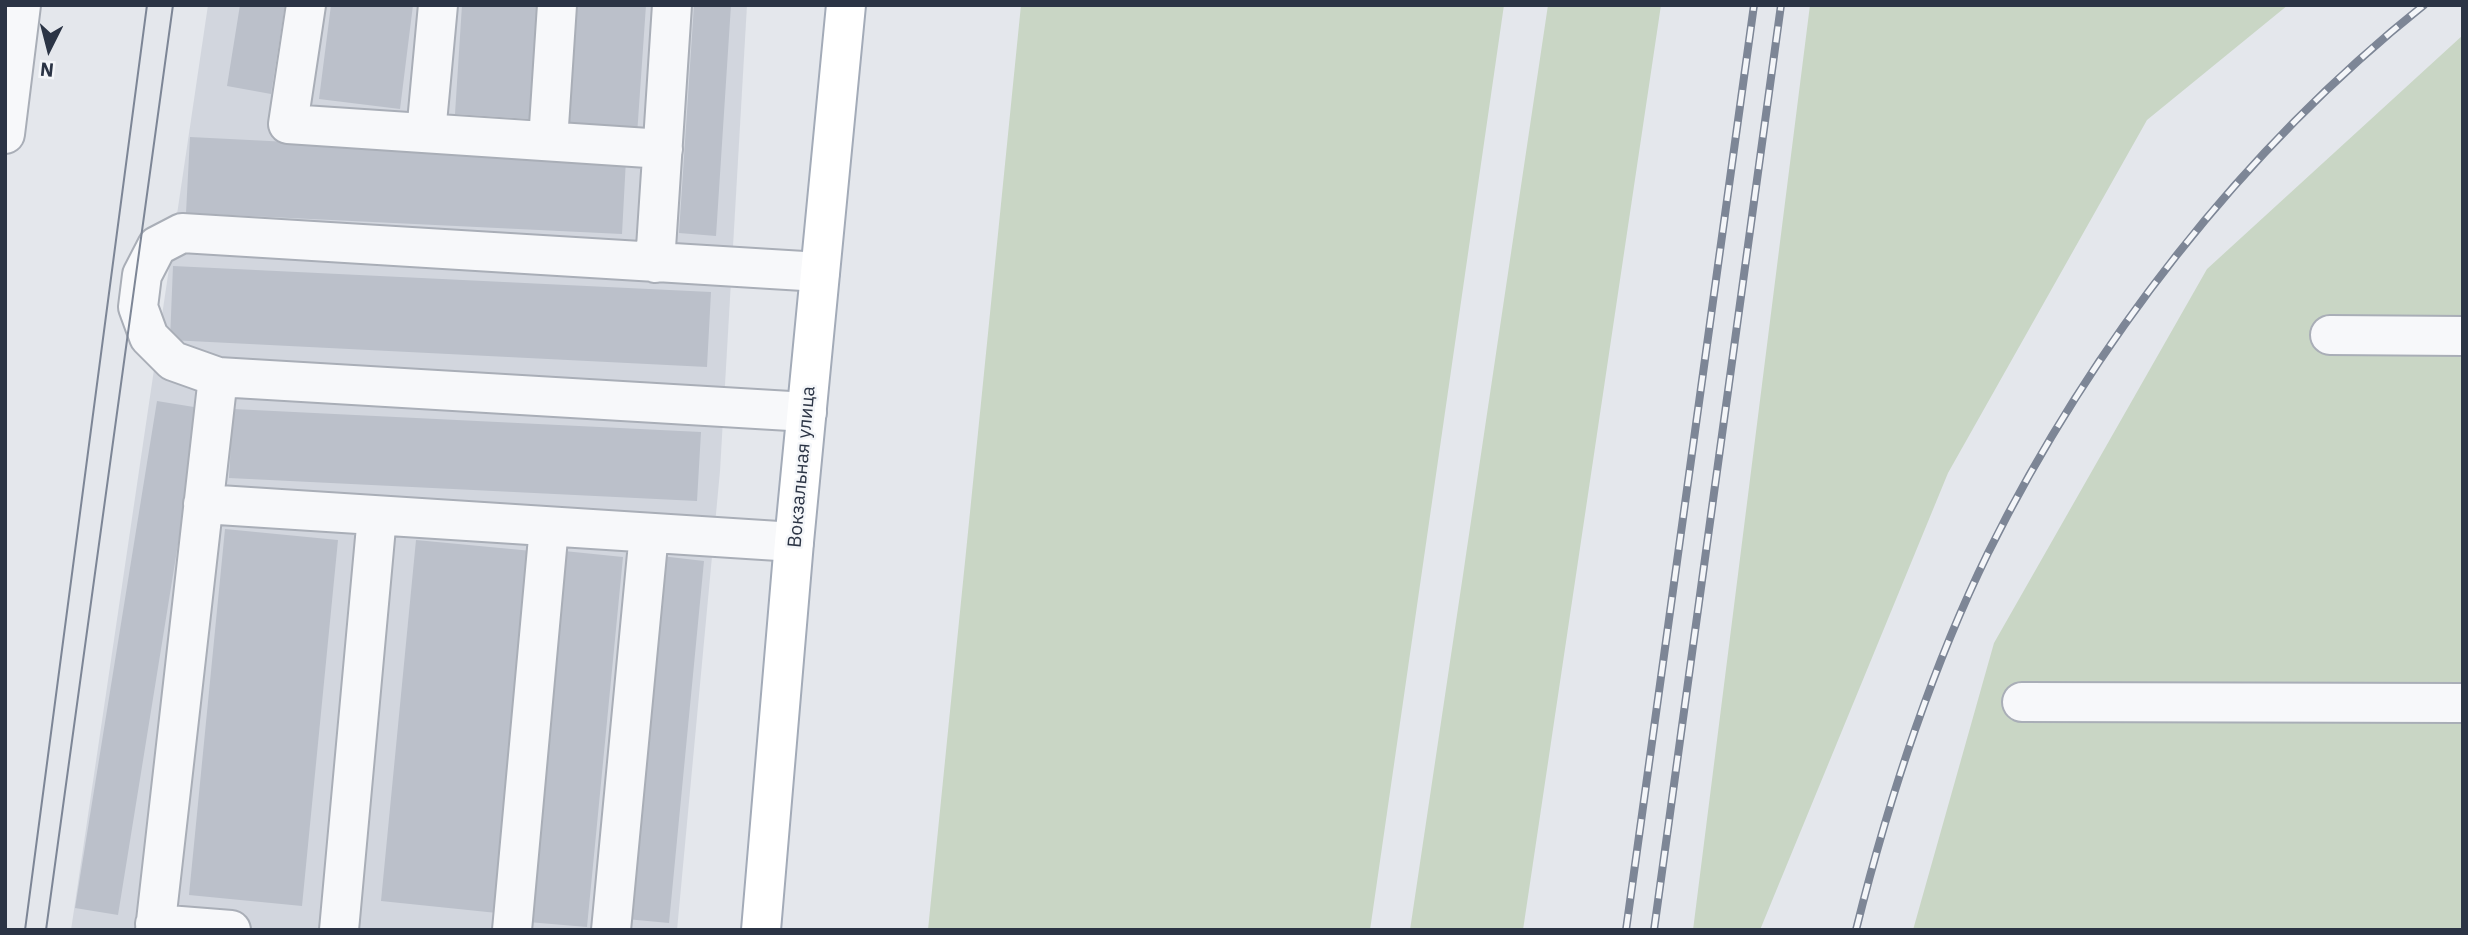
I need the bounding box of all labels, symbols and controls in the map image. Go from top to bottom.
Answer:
north arrow [14,14,84,84]
text: N [39,57,55,83]
street label: Вокзальная улица [784,385,820,549]

